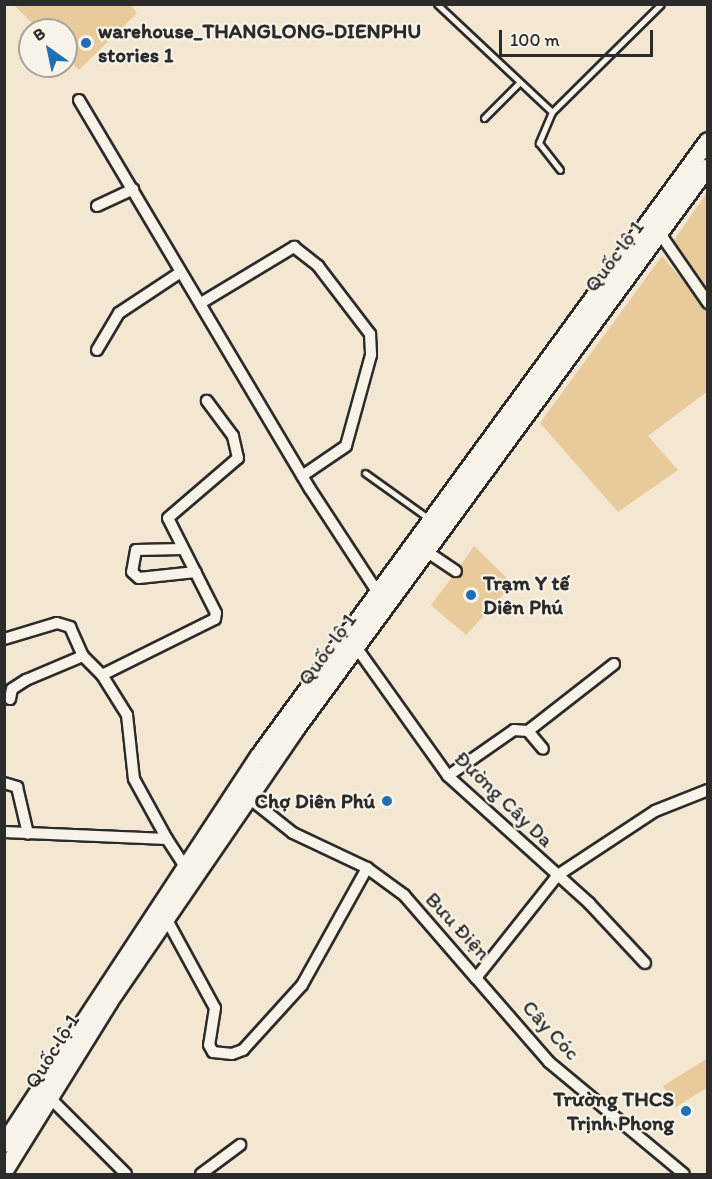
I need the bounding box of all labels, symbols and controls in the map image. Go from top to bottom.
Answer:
north arrow [18,18,78,78]
place label: warehouse_THANGLONG-DIENPHU stories 1 [98,18,421,68]
scale bar [502,18,656,56]
text: B [30,23,49,45]
text: 100 m [510,29,560,51]
marker: warehouse_THANGLONG-DIENPHU stories 1 [79,36,93,50]
street label: Quốc lộ 1 [579,215,649,297]
place label: Trạm Y tế Diên Phú [483,570,570,620]
marker: Trạm Y tế Diên Phú [464,588,478,602]
street label: Quốc lộ 1 [292,608,362,690]
street label: Đường Cây Da [449,745,559,853]
place label: Chợ Diên Phú [254,788,375,814]
marker: Chợ Diên Phú [380,794,394,808]
street label: Bưu Điện [420,887,496,965]
street label: Cây Cóc [517,995,585,1065]
street label: Quốc lộ 1 [19,1009,85,1093]
place label: Trường THCS Trịnh Phong [553,1086,674,1136]
marker: Trường THCS Trịnh Phong [679,1104,693,1118]

